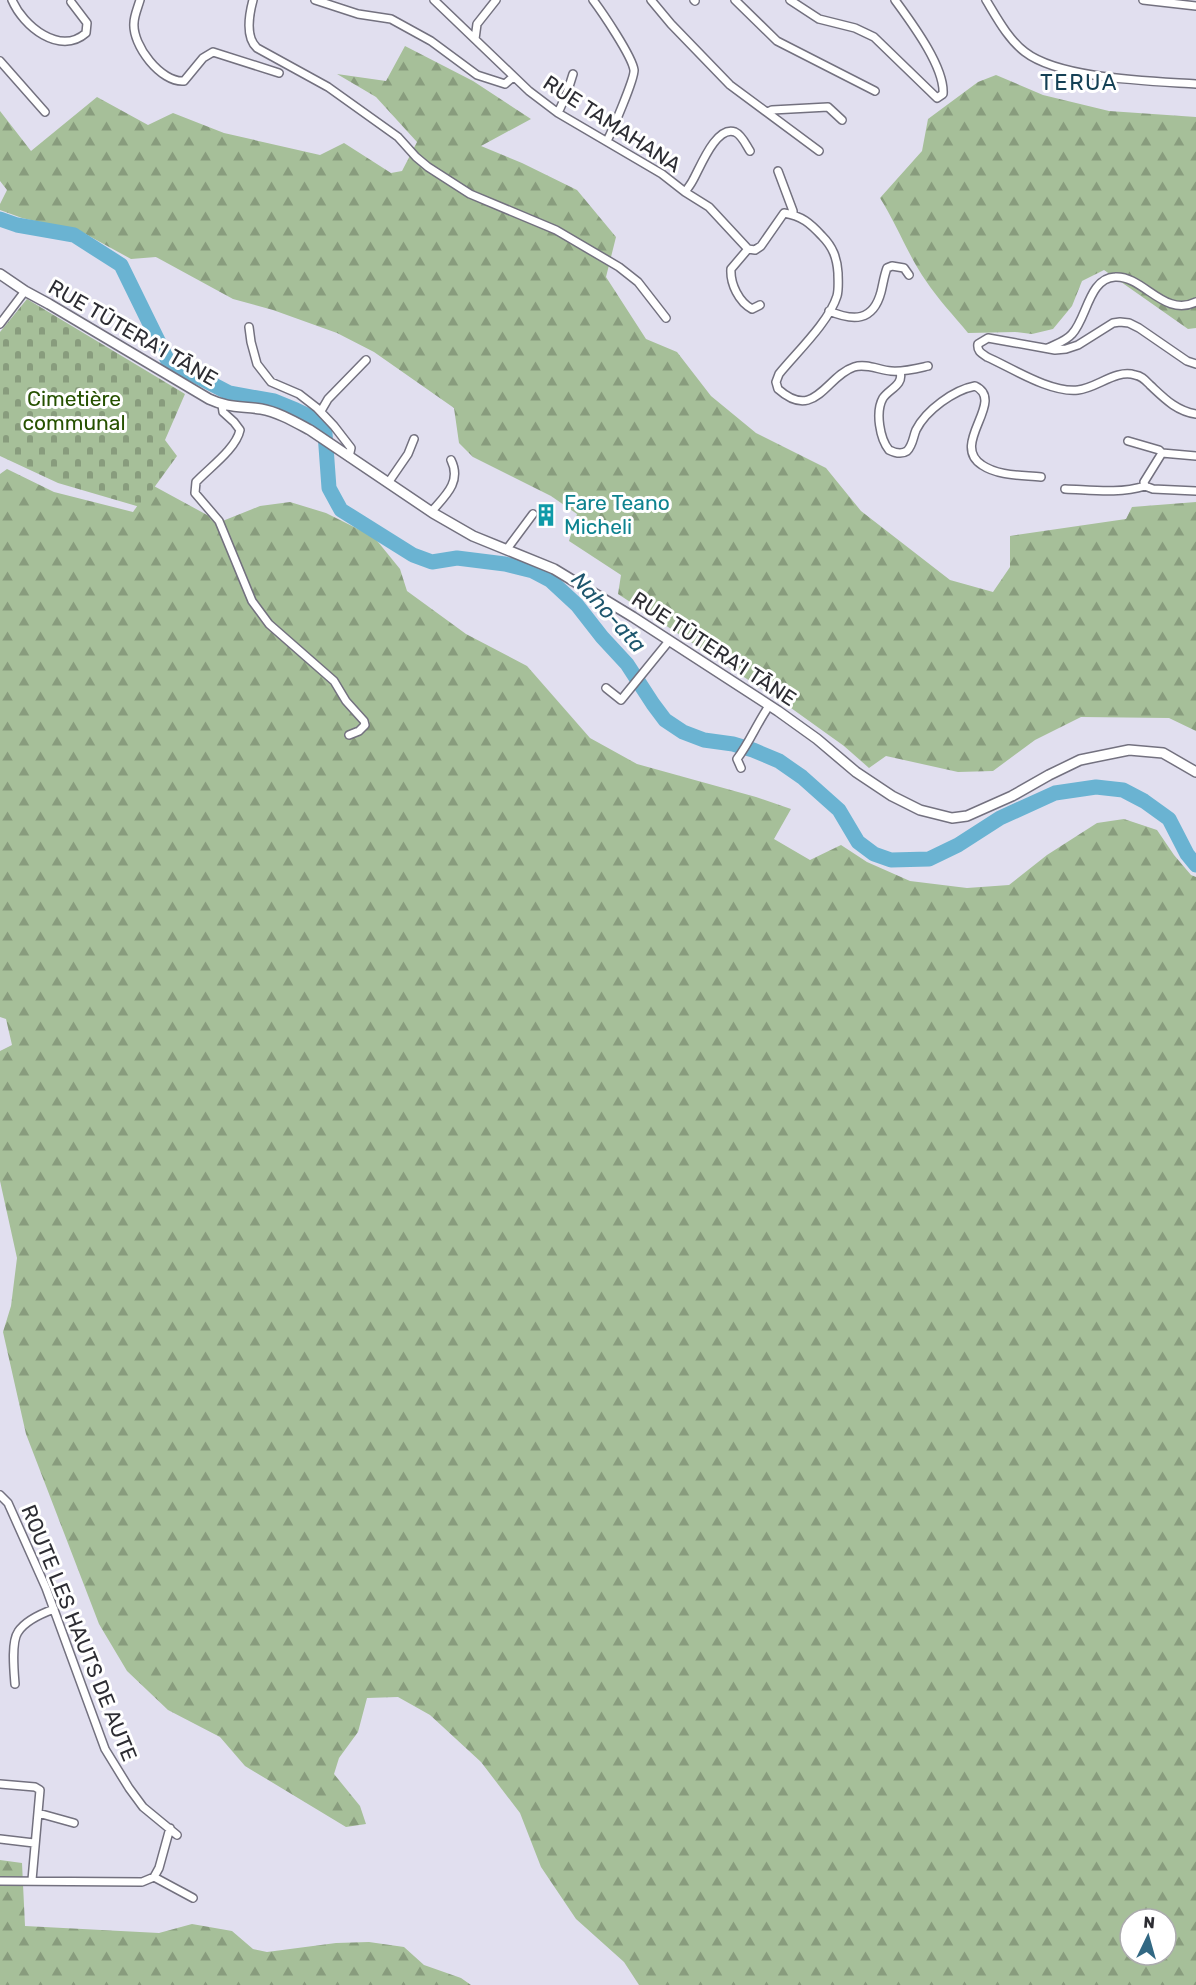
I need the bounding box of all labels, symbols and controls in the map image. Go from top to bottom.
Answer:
district label: TERUA [1040,69,1118,96]
street label: RUE TAMAHANA [539,70,686,177]
street label: RUE TŪTERA'I TĀNE [44,274,222,391]
park label: Cimetière communal [22,386,126,435]
place label: Fare Teano Micheli [564,490,670,539]
building icon: Fare Teano Micheli [533,502,559,528]
water label: Naho-ata [565,566,652,658]
street label: RUE TŪTERA'I TĀNE [627,586,801,711]
street label: ROUTE LES HAUTS DE AUTE [16,1501,142,1765]
north arrow [1118,1907,1178,1967]
text: N [1143,1913,1156,1933]

